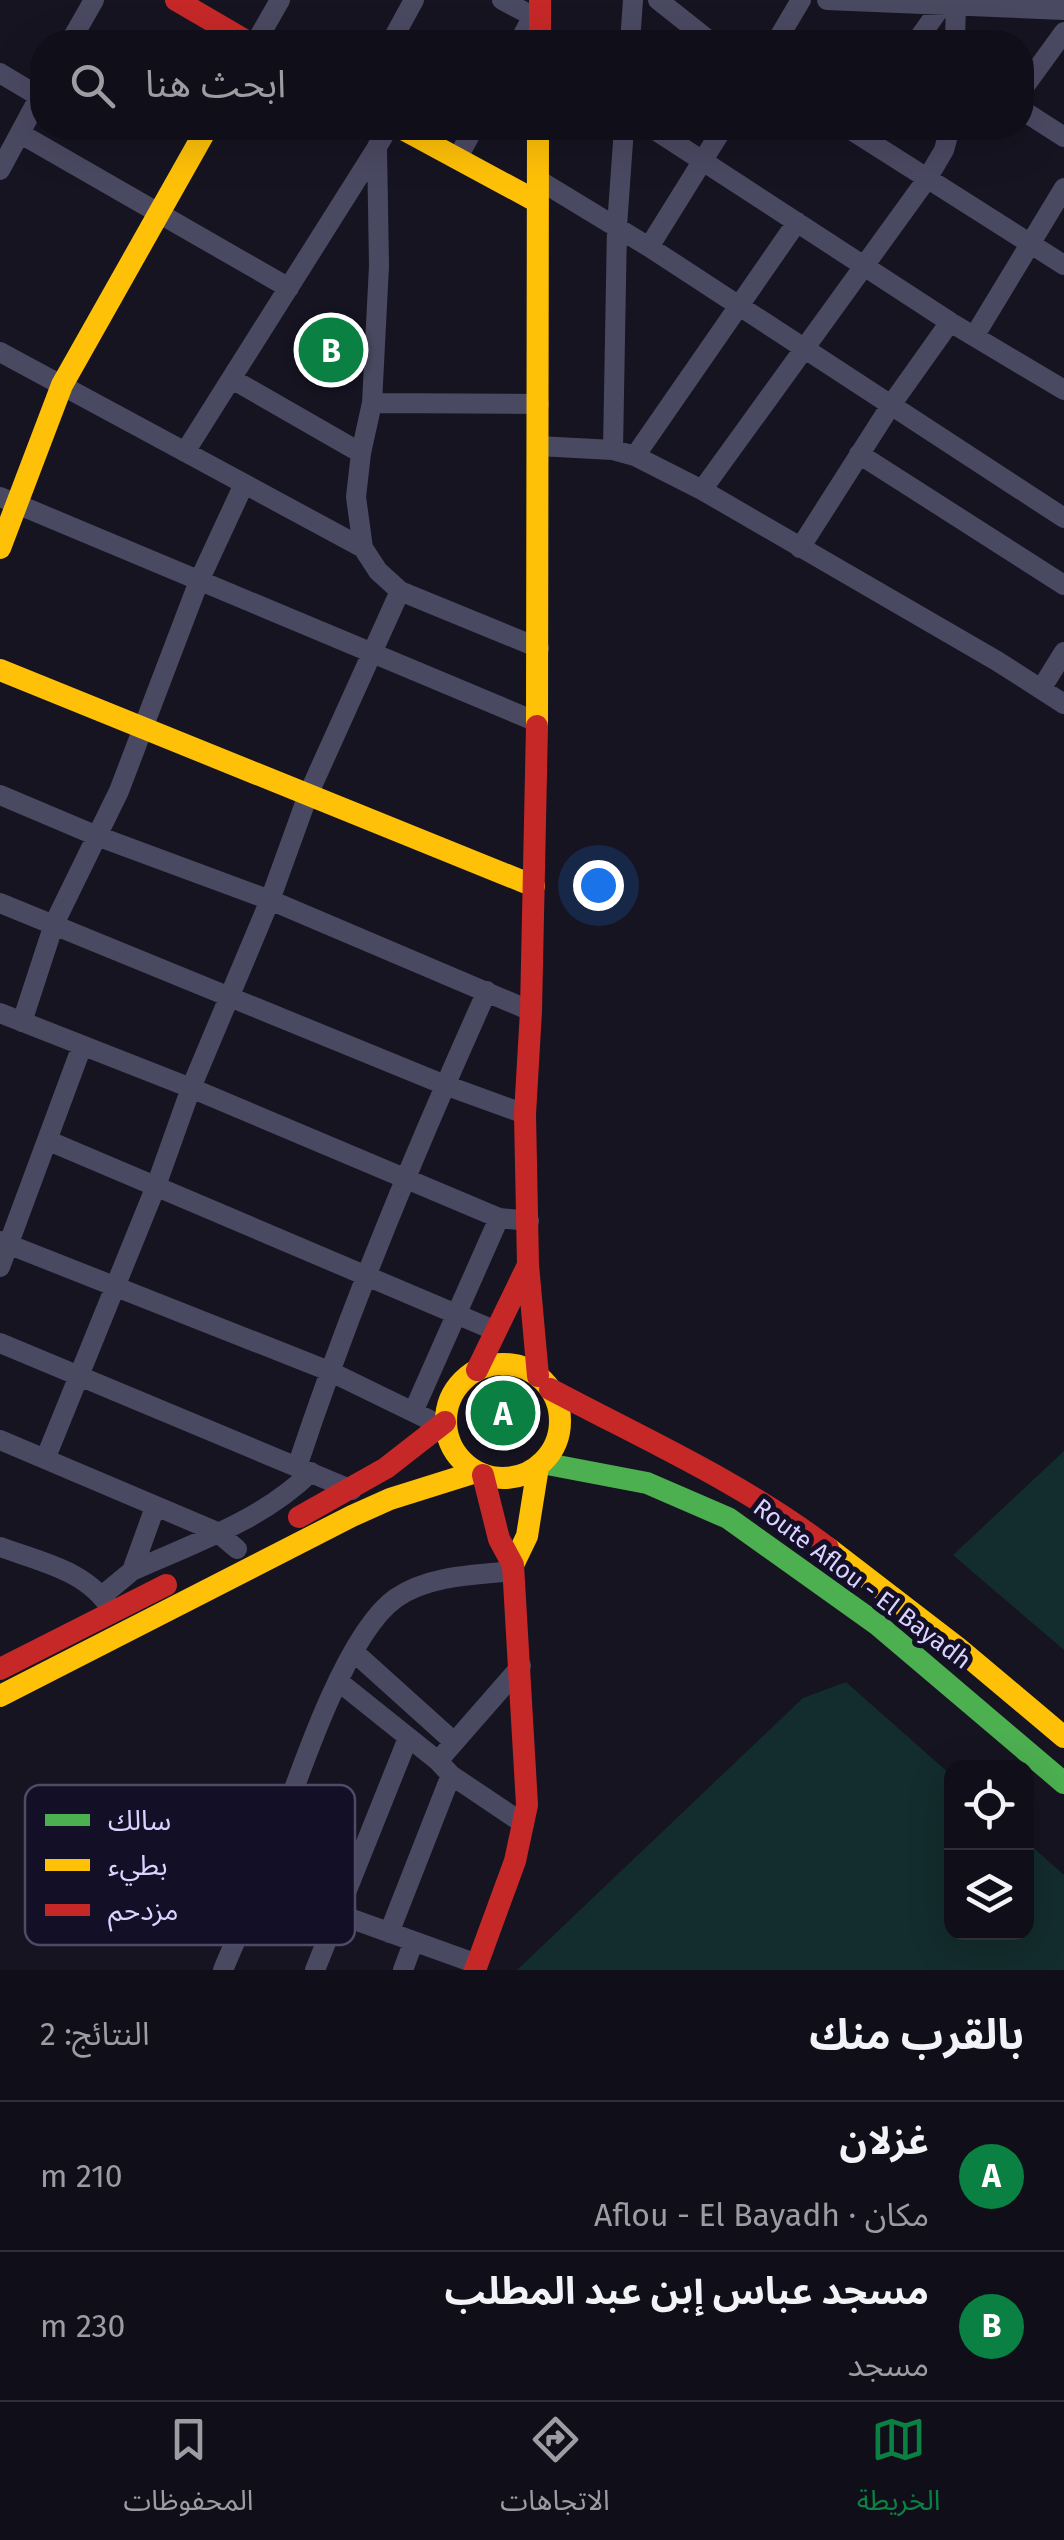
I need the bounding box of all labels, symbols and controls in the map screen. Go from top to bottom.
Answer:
search box [30,30,1034,140]
icon: search [65,58,120,113]
text: ابحث هنا [145,61,286,107]
pin: B [298,312,364,388]
your location [573,860,624,911]
pin: A [470,1376,536,1450]
street label: Route Aflou - El Bayadh [747,1492,977,1676]
map controls [944,1760,1034,1940]
button: locate [944,1760,1034,1850]
legend [25,1785,355,1945]
text: سالك [108,1804,171,1837]
text: بطيء [108,1849,168,1886]
button: layers [944,1850,1034,1940]
text: مزدحم [108,1894,179,1932]
text: بالقرب منك [809,2010,1024,2060]
text: النتائج: 2 [40,2015,150,2053]
text: غزلان [840,2118,929,2164]
text: 210 m [40,2157,123,2195]
text: A [982,2157,1001,2195]
text: مكان · Aflou - El Bayadh [594,2196,929,2234]
text: مسجد عباس إبن عبد المطلب [444,2268,929,2314]
text: 230 m [40,2307,125,2345]
text: B [982,2307,1001,2345]
text: مسجد [848,2346,929,2384]
tab: المحفوظات [123,2412,253,2531]
tab: الاتجاهات [500,2412,610,2531]
tab: الخريطة [857,2412,941,2531]

